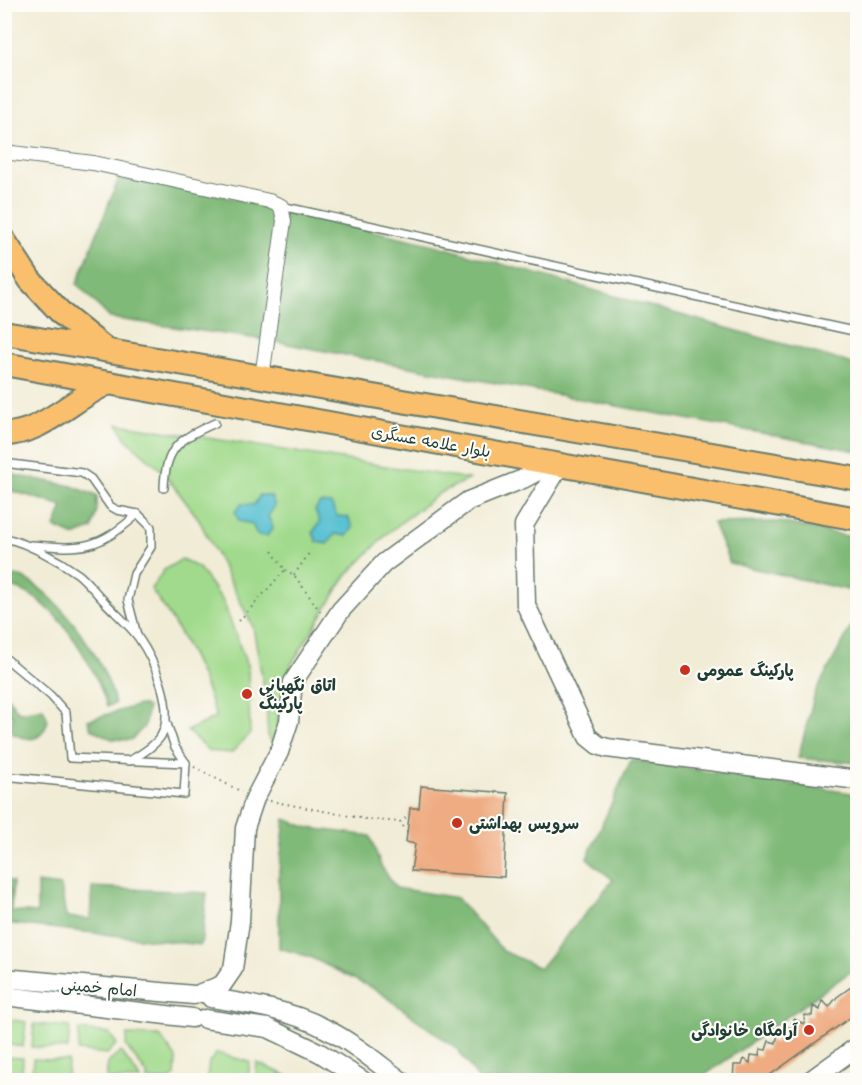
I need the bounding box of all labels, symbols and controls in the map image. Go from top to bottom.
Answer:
street label: بلوار علامه عسگری [370,420,492,462]
place label: پارکینگ عمومی [697,659,794,681]
marker: پارکینگ عمومی [678,663,692,677]
place label: اتاق نگهبانی پارکینگ [259,674,336,714]
marker: اتاق نگهبانی پارکینگ [240,687,254,701]
place label: سرویس بهداشتی [469,812,579,835]
marker: سرویس بهداشتی [450,816,464,830]
street label: امام خمینی [60,973,138,1003]
place label: آرامگاه خانوادگی [691,1019,798,1041]
marker: آرامگاه خانوادگی [802,1023,816,1037]

